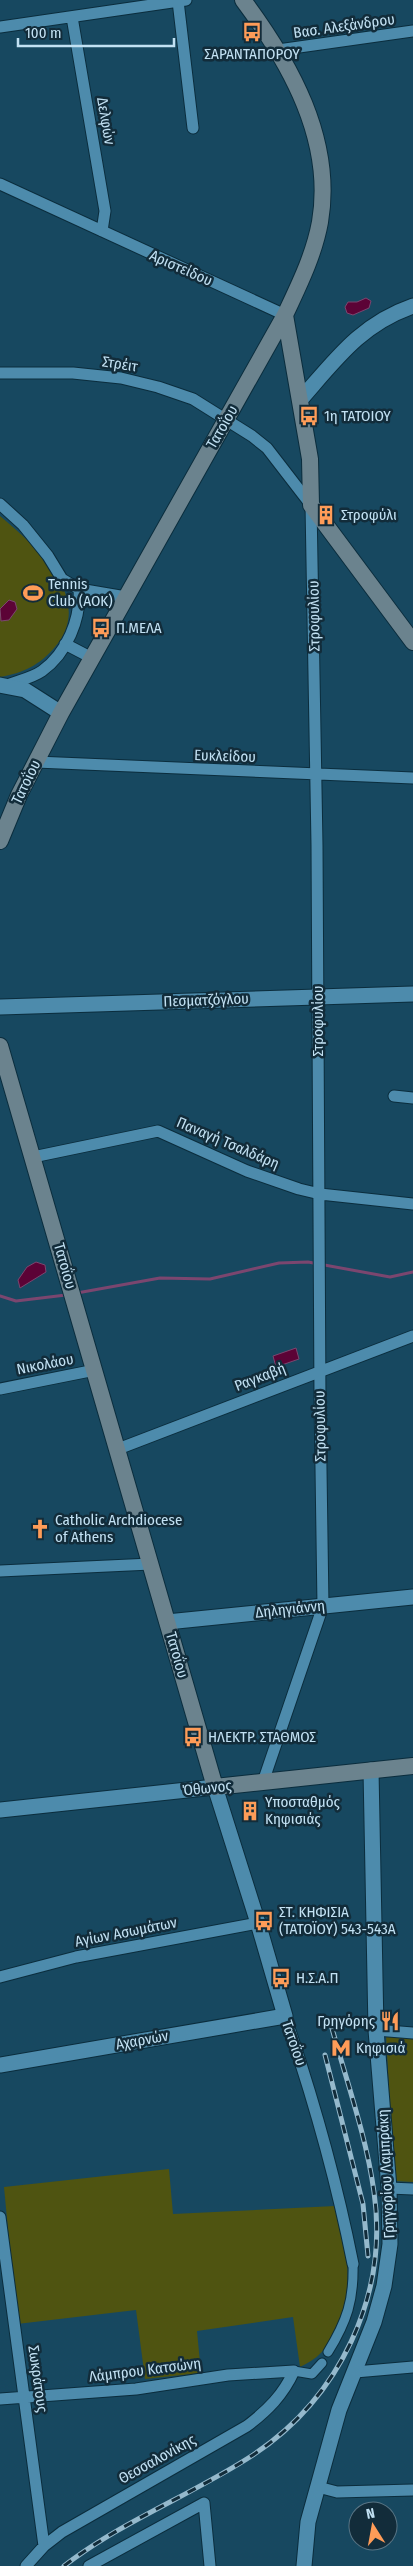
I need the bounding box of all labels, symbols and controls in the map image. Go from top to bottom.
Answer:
street label: Βασ. Αλεξάνδρου [292,10,396,42]
scale bar [18,15,174,47]
bus stop icon: ΣΑΡΑΝΤΑΠΟΡΟΥ [241,21,263,43]
text: 100 m [25,24,62,42]
place label: ΣΑΡΑΝΤΑΠΟΡΟΥ [204,45,300,63]
street label: Δελφών [93,96,119,147]
street label: Αριστείδου [147,246,215,290]
street label: Στρέιτ [101,352,140,376]
street label: Τατοΐου [202,402,242,452]
bus stop icon: 1η ΤΑΤΟΙΟΥ [298,405,320,427]
place label: 1η ΤΑΤΟΙΟΥ [324,407,391,425]
building icon: Στροφύλι [315,504,337,526]
place label: Στροφύλι [341,506,397,524]
place label: Tennis Club (AOK) [48,575,113,610]
street label: Στροφυλίου [304,580,324,652]
sports icon: Tennis Club (AOK) [22,582,44,604]
bus stop icon: Π.ΜΕΛΑ [90,617,112,639]
place label: Π.ΜΕΛΑ [116,619,162,637]
street label: Ευκλείδου [194,746,256,766]
street label: Τατοΐου [8,757,44,807]
street label: Στροφυλίου [309,985,327,1057]
street label: Πεσματζόγλου [163,990,249,1010]
street label: Παναγή Τσαλδάρη [174,1113,282,1173]
street label: Τατοΐου [50,1241,80,1291]
street label: Νικολάου [15,1350,75,1378]
street label: Ραγκαβή [232,1359,288,1395]
street label: Στροφυλίου [310,1390,330,1462]
place label: Catholic Archdiocese of Athens [55,1511,182,1546]
church icon: Catholic Archdiocese of Athens [29,1518,51,1540]
street label: Δηληγιάννη [254,1596,326,1622]
street label: Τατοΐου [162,1630,192,1680]
bus stop icon: ΗΛΕΚΤΡ. ΣΤΑΘΜΟΣ [182,1726,204,1748]
place label: ΗΛΕΚΤΡ. ΣΤΑΘΜΟΣ [208,1728,316,1746]
street label: Όθωνος [182,1776,233,1800]
place label: Υποσταθμός Κηφισιάς [265,1793,341,1828]
building icon: Υποσταθμός Κηφισιάς [239,1800,261,1822]
place label: ΣΤ. ΚΗΦΙΣΙΑ (ΤΑΤΟΪΟΥ) 543-543Α [279,1903,396,1938]
bus stop icon: ΣΤ. ΚΗΦΙΣΙΑ (ΤΑΤΟΪΟΥ) 543-543Α [253,1910,275,1932]
street label: Αγίων Ασωμάτων [73,1913,179,1951]
bus stop icon: Η.Σ.Α.Π [270,1967,292,1989]
place label: Η.Σ.Α.Π [296,1969,338,1987]
restaurant icon: Γρηγόρης [379,2010,401,2032]
place label: Γρηγόρης [317,2012,376,2030]
street label: Τατοΐου [278,2018,310,2068]
street label: Αχαρνών [114,2026,170,2053]
metro station icon: Κηφισιά [330,2037,352,2059]
place label: Κηφισιά [356,2039,405,2057]
street label: Γρηγορίου Λαμπράκη [374,2109,398,2239]
street label: Σωκράτους [24,2344,52,2414]
street label: Λάμπρου Κατσώνη [88,2354,202,2386]
street label: Θεσσαλονίκης [115,2430,199,2488]
north arrow [348,2501,398,2551]
text: N [365,2505,376,2523]

